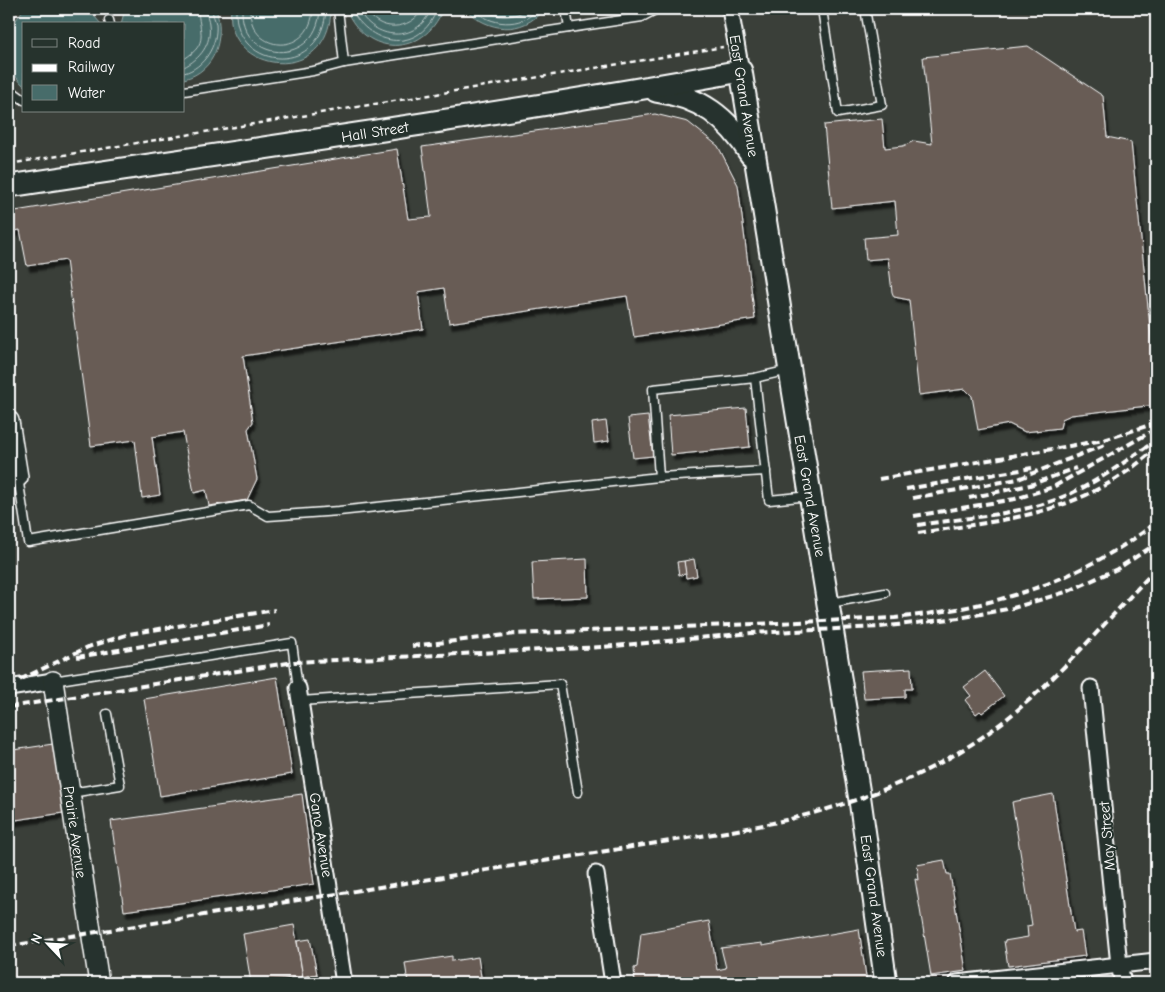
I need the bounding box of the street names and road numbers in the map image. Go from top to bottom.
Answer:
street label: East Grand Avenue [725,34,763,159]
street label: Hall Street [340,118,411,146]
street label: East Grand Avenue [790,434,830,559]
street label: Prairie Avenue [60,785,90,880]
street label: Gano Avenue [305,791,337,879]
street label: May Street [1095,800,1119,871]
street label: East Grand Avenue [857,834,892,959]

